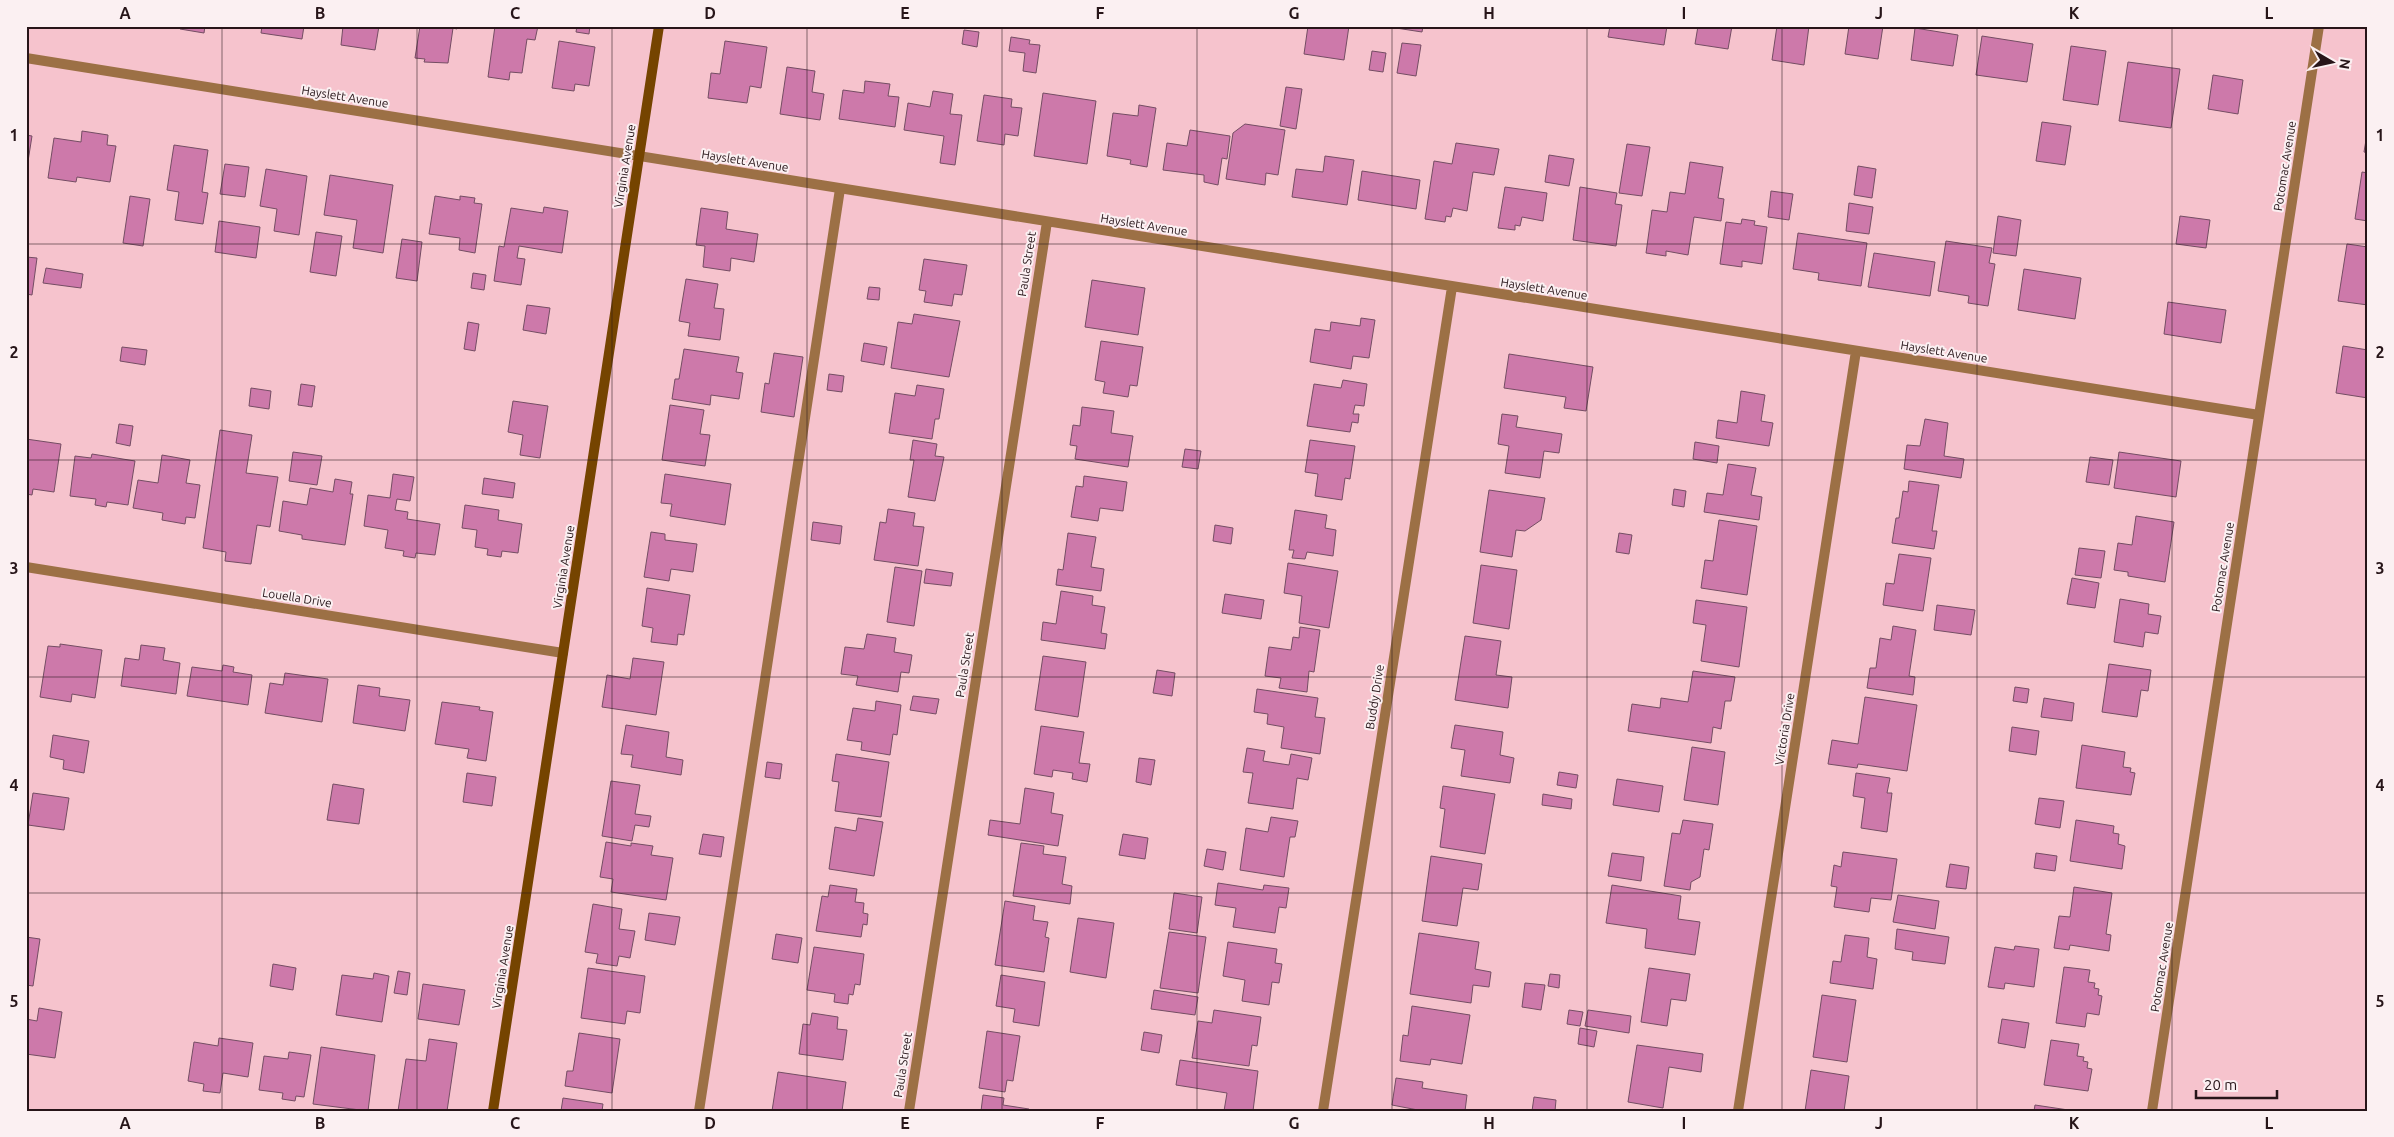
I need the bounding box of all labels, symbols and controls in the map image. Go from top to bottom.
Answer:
text: A [119,4,131,22]
text: B [315,4,325,22]
text: C [510,4,520,22]
text: D [704,4,716,22]
text: E [900,4,910,22]
text: F [1096,4,1105,22]
text: G [1288,4,1300,22]
text: H [1483,4,1495,22]
text: I [1682,4,1686,22]
text: J [1875,4,1883,22]
text: K [2069,4,2080,22]
text: L [2265,4,2274,22]
north arrow [2306,38,2356,88]
text: N [2336,58,2354,70]
street label: Hayslett Avenue [301,83,389,110]
street label: Potomac Avenue [2271,120,2298,212]
street label: Virginia Avenue [611,123,638,209]
text: 1 [9,126,19,144]
text: 1 [2375,126,2385,144]
street label: Hayslett Avenue [701,147,789,174]
street label: Hayslett Avenue [1100,211,1188,238]
street label: Paula Street [1015,230,1038,297]
street label: Hayslett Avenue [1500,275,1588,302]
street label: Hayslett Avenue [1900,338,1988,365]
text: 2 [9,343,19,361]
text: 2 [2375,343,2385,361]
street label: Potomac Avenue [2209,521,2236,613]
street label: Virginia Avenue [550,524,577,610]
text: 3 [9,559,19,577]
text: 3 [2375,559,2385,577]
street label: Louella Drive [261,586,333,609]
street label: Paula Street [953,631,976,698]
street label: Buddy Drive [1363,664,1386,730]
street label: Victoria Drive [1772,692,1797,766]
text: 4 [9,776,19,794]
text: 4 [2375,776,2385,794]
street label: Potomac Avenue [2148,921,2175,1013]
street label: Virginia Avenue [489,924,516,1010]
text: 5 [9,992,19,1010]
text: 5 [2375,992,2385,1010]
street label: Paula Street [891,1031,914,1098]
scale bar [2196,1067,2278,1099]
text: 20 m [2204,1076,2237,1093]
text: A [119,1114,131,1132]
text: B [315,1114,325,1132]
text: C [510,1114,520,1132]
text: D [704,1114,716,1132]
text: E [900,1114,910,1132]
text: F [1096,1114,1105,1132]
text: G [1288,1114,1300,1132]
text: H [1483,1114,1495,1132]
text: I [1682,1114,1686,1132]
text: J [1875,1114,1883,1132]
text: K [2069,1114,2080,1132]
text: L [2265,1114,2274,1132]

